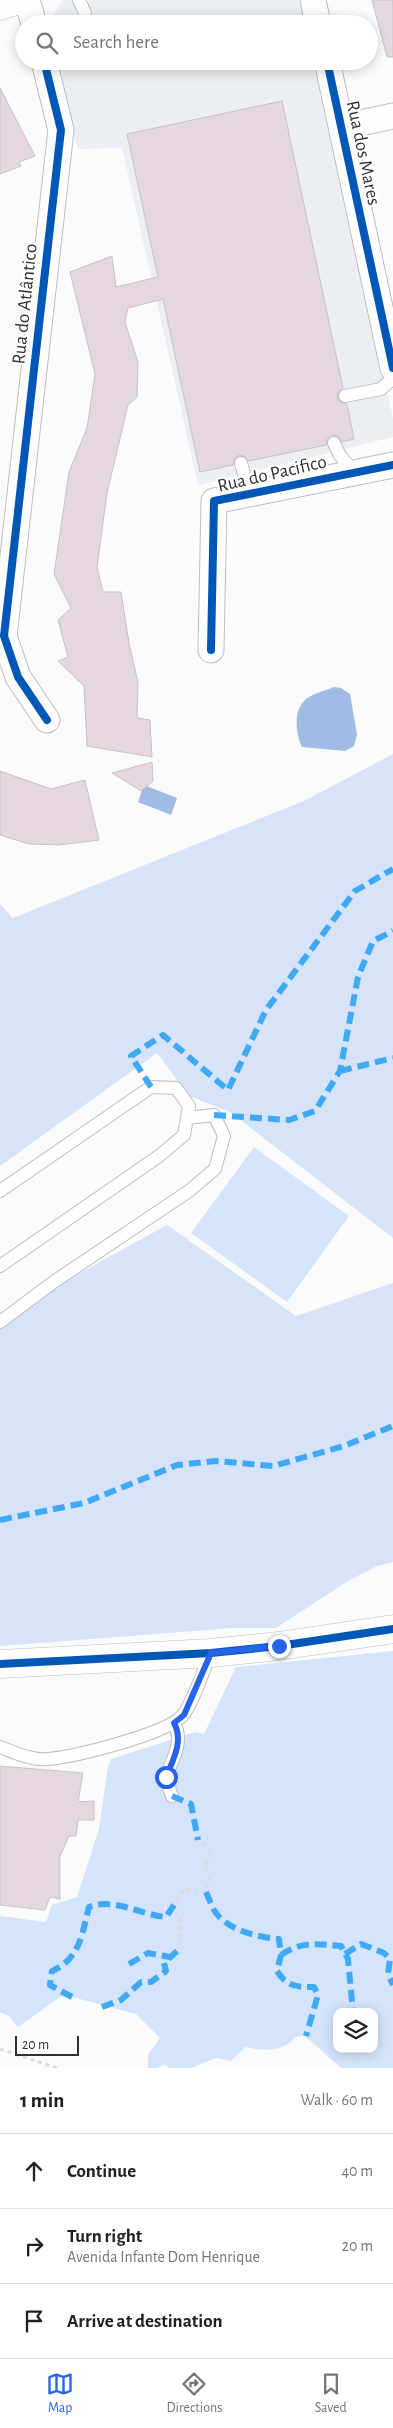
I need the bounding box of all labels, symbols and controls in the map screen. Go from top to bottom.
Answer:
search box [15,15,378,70]
icon: search [33,29,61,57]
text: Search here [73,33,159,52]
street label: Rua dos Mares [343,99,383,207]
street label: Rua do Atlântico [9,243,41,365]
street label: Rua do Pacifico [216,452,328,496]
route end [268,1635,291,1658]
route start [155,1766,178,1789]
map controls [333,2008,378,2053]
button: layers [333,2008,378,2053]
scale bar [15,2033,79,2056]
text: 20 m [22,2038,49,2052]
text: 1 min [20,2090,64,2111]
text: Walk · 60 m [301,2092,373,2108]
icon: ahead [20,2157,48,2185]
text: Continue [67,2162,136,2181]
text: 40 m [341,2163,373,2179]
text: Turn right [67,2227,142,2246]
icon: right [20,2232,48,2260]
text: 20 m [342,2238,373,2254]
text: Avenida Infante Dom Henrique [67,2249,260,2265]
icon: arrive [20,2307,48,2335]
text: Arrive at destination [67,2312,223,2331]
tab: Map [46,2370,74,2417]
tab: Directions [167,2370,222,2417]
tab: Saved [315,2370,347,2417]

